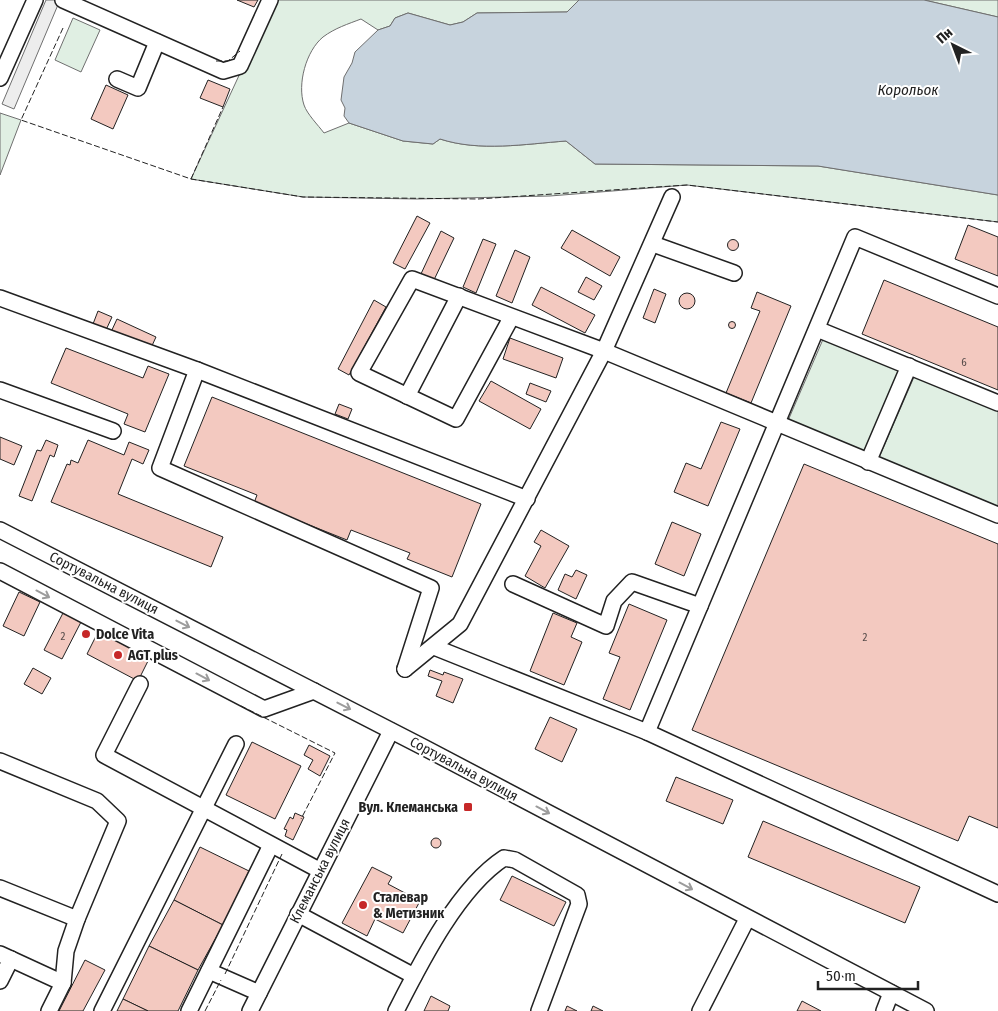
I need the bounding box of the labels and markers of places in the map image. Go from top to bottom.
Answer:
place label: Dolce Vita [96,626,154,643]
marker: Dolce Vita [80,628,92,640]
place label: AGT plus [127,647,178,664]
marker: AGT plus [112,649,124,661]
place label: Вул. Клеманська [359,799,458,816]
marker: Вул. Клеманська [462,801,474,813]
place label: Сталевар & Метизник [373,889,445,922]
marker: Сталевар & Метизник [357,899,369,911]

